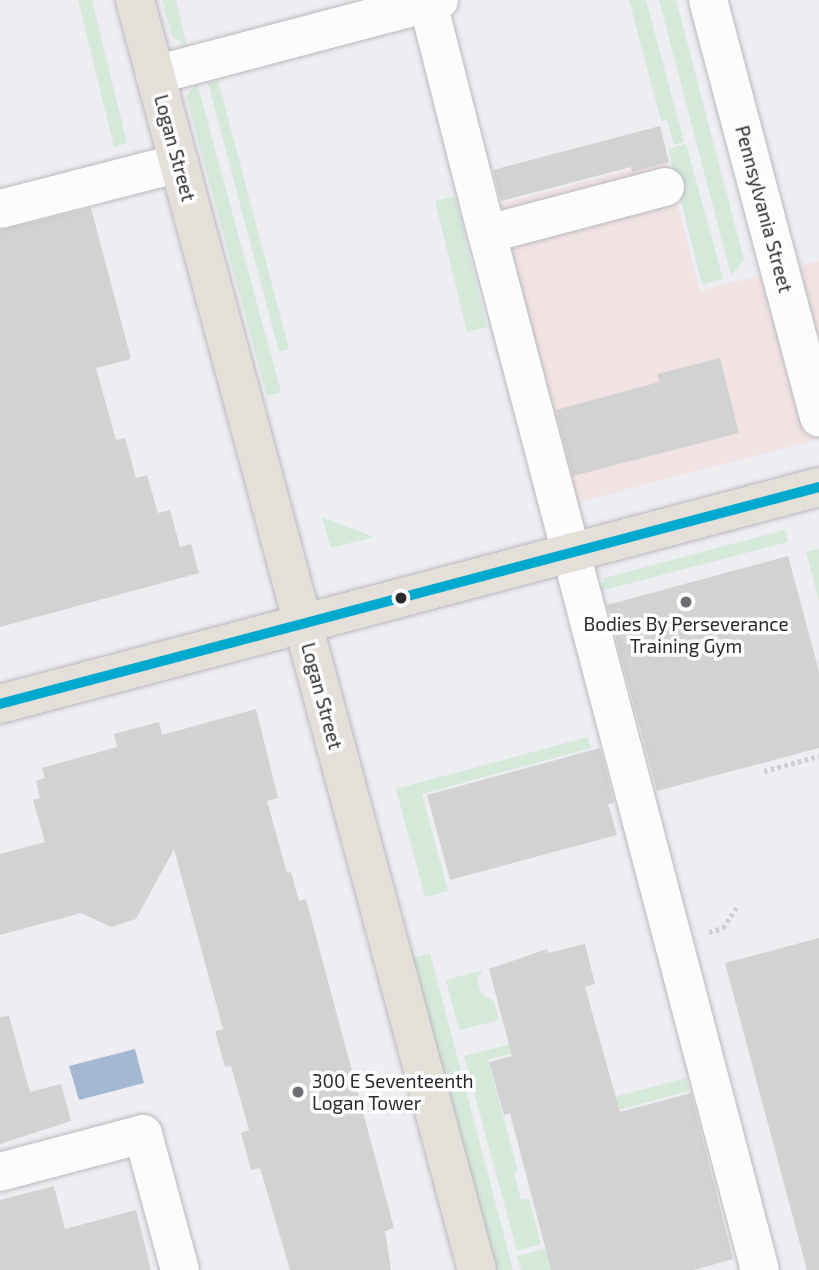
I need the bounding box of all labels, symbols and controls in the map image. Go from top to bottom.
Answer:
street label: Logan Street [150,92,200,204]
street label: Pennsylvania Street [731,123,797,295]
unlabelled marker [394,591,408,605]
marker: Bodies By Perseverance Training Gym [678,594,694,610]
place label: Bodies By Perseverance Training Gym [583,613,789,657]
street label: Logan Street [297,640,347,752]
place label: 300 E Seventeenth Logan Tower [312,1070,474,1114]
marker: 300 E Seventeenth Logan Tower [290,1084,306,1100]

